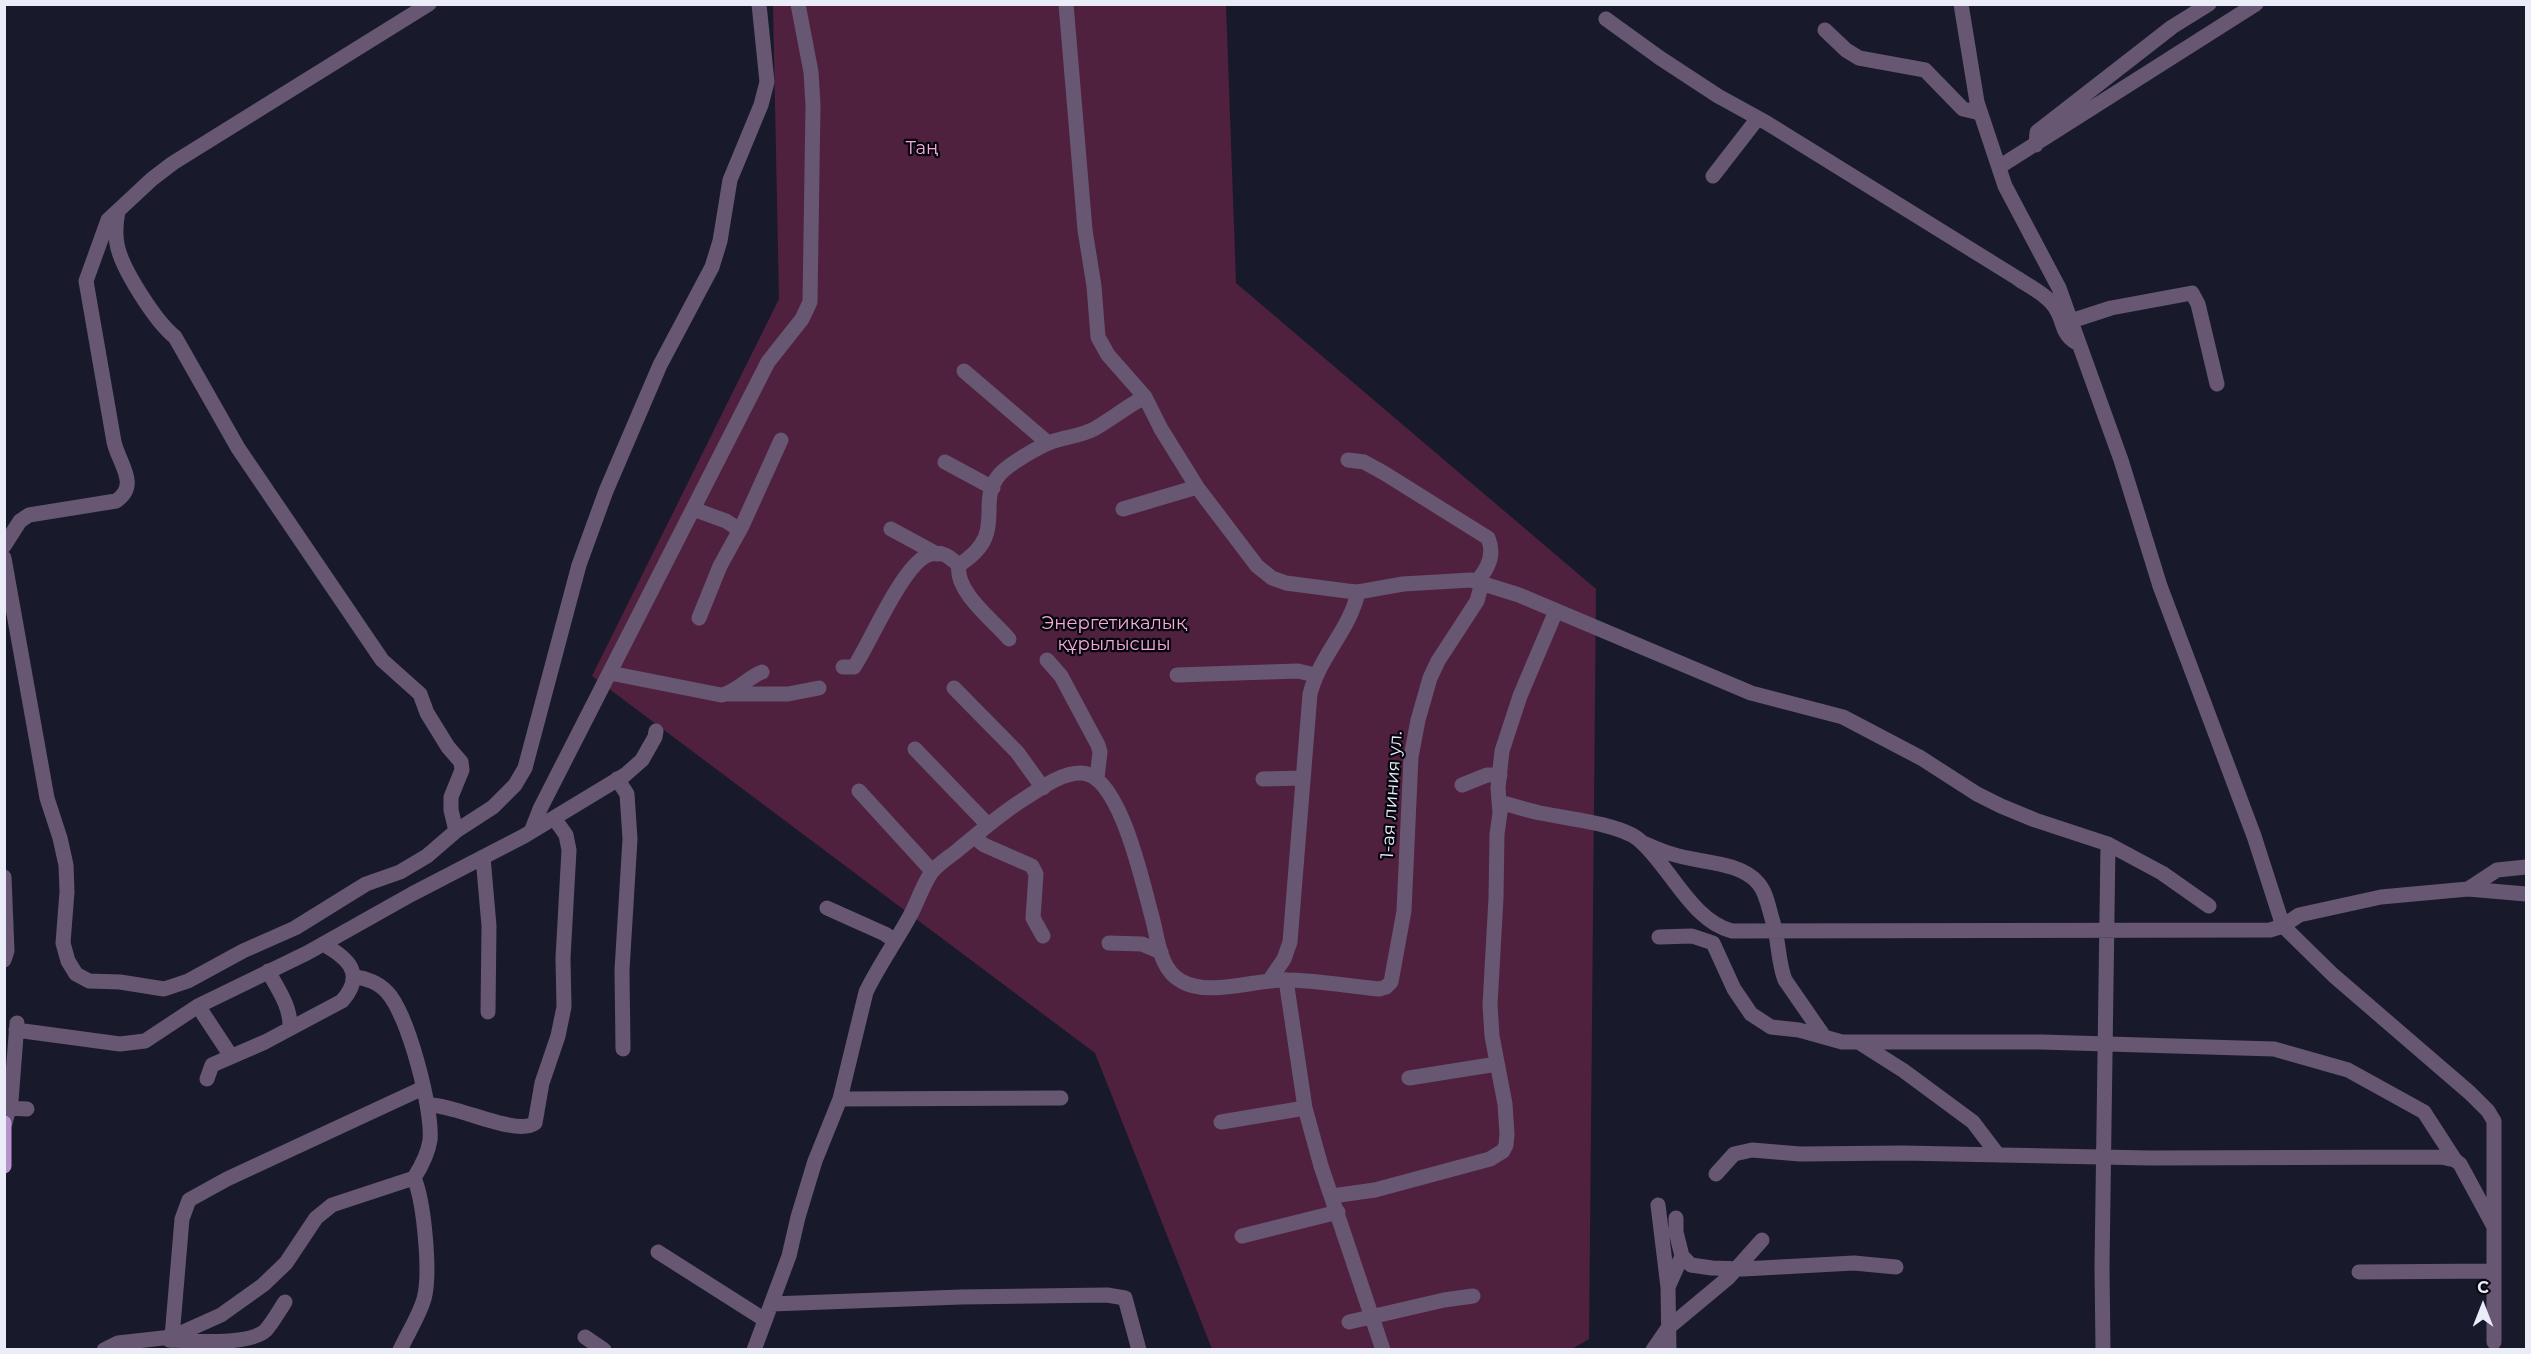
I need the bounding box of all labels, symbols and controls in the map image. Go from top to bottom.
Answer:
park label: Таң [905,138,939,160]
park label: Энергетикалық құрылысшы [1042,613,1186,656]
street label: 1-ая линия ул. [1377,730,1407,860]
north arrow [2453,1276,2513,1336]
text: С [2477,1278,2489,1297]

